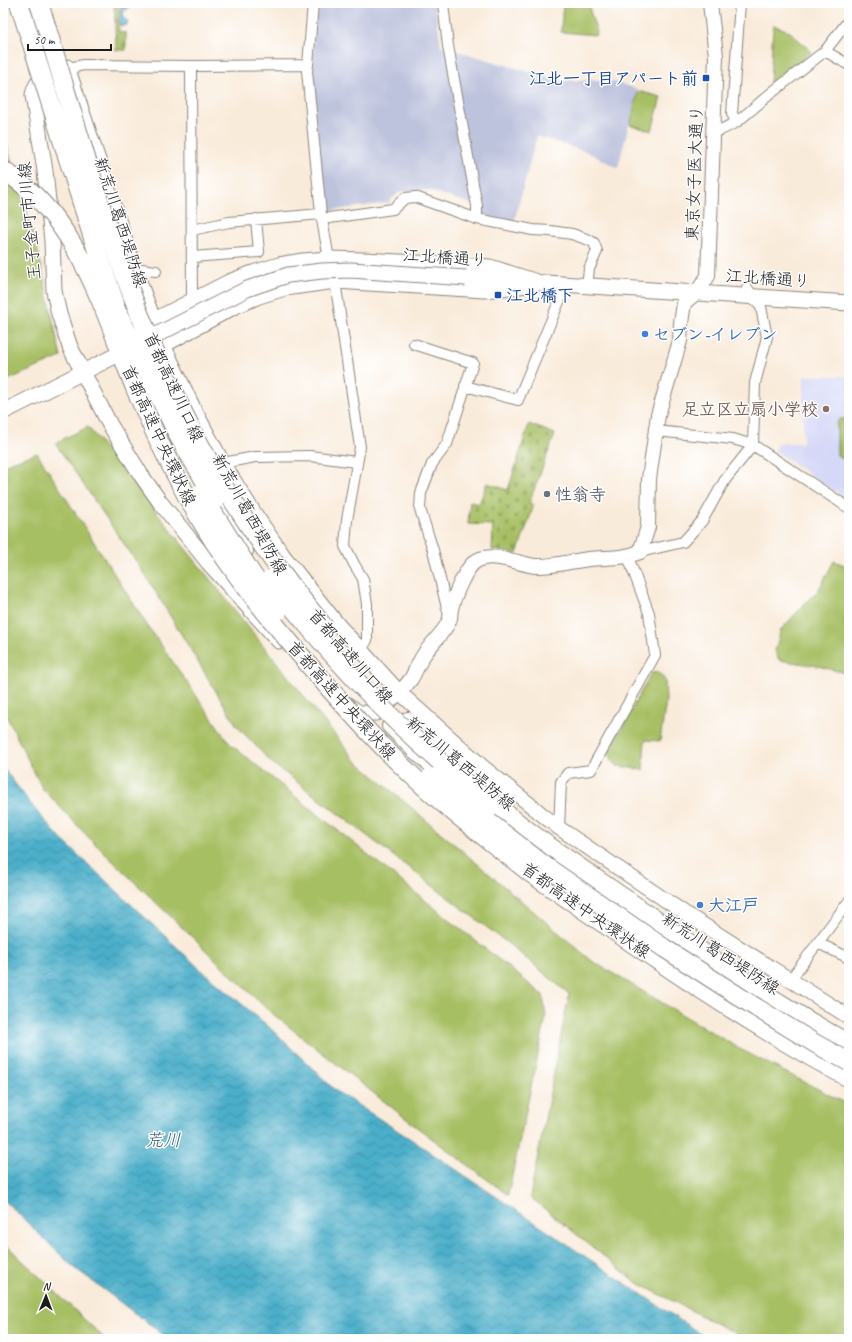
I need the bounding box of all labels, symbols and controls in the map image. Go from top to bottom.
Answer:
scale bar [28,26,111,52]
text: 50 m [34,32,56,48]
place label: 江北一丁目アパート前 [529,68,698,89]
marker: 江北一丁目アパート前 [701,73,711,83]
street label: 東京女子医大通り [682,105,707,241]
street label: 新荒川葛西堤防線 [90,154,152,290]
street label: 王子金町市川線 [14,161,45,281]
street label: 江北橋通り [402,244,488,271]
street label: 江北橋通り [725,265,811,292]
place label: 江北橋下 [506,285,574,306]
marker: 江北橋下 [493,290,503,300]
place label: セブン-イレブン [653,324,778,345]
street label: 首都高速川口線 [139,329,208,446]
marker: セブン-イレブン [640,329,650,339]
street label: 首都高速中央環状線 [117,361,200,509]
place label: 足立区立扇小学校 [682,399,818,420]
marker: 足立区立扇小学校 [821,404,831,414]
street label: 新荒川葛西堤防線 [207,450,292,579]
place label: 性翁寺 [555,484,606,505]
marker: 性翁寺 [542,489,552,499]
street label: 首都高速川口線 [304,605,398,708]
street label: 首都高速中央環状線 [283,636,401,764]
street label: 新荒川葛西堤防線 [402,712,520,815]
street label: 首都高速中央環状線 [517,858,654,963]
place label: 大江戸 [708,895,759,916]
marker: 大江戸 [695,900,705,910]
street label: 新荒川葛西堤防線 [658,908,783,999]
water label: 荒川 [145,1129,181,1151]
north arrow [26,1276,66,1316]
text: N [43,1279,52,1293]

